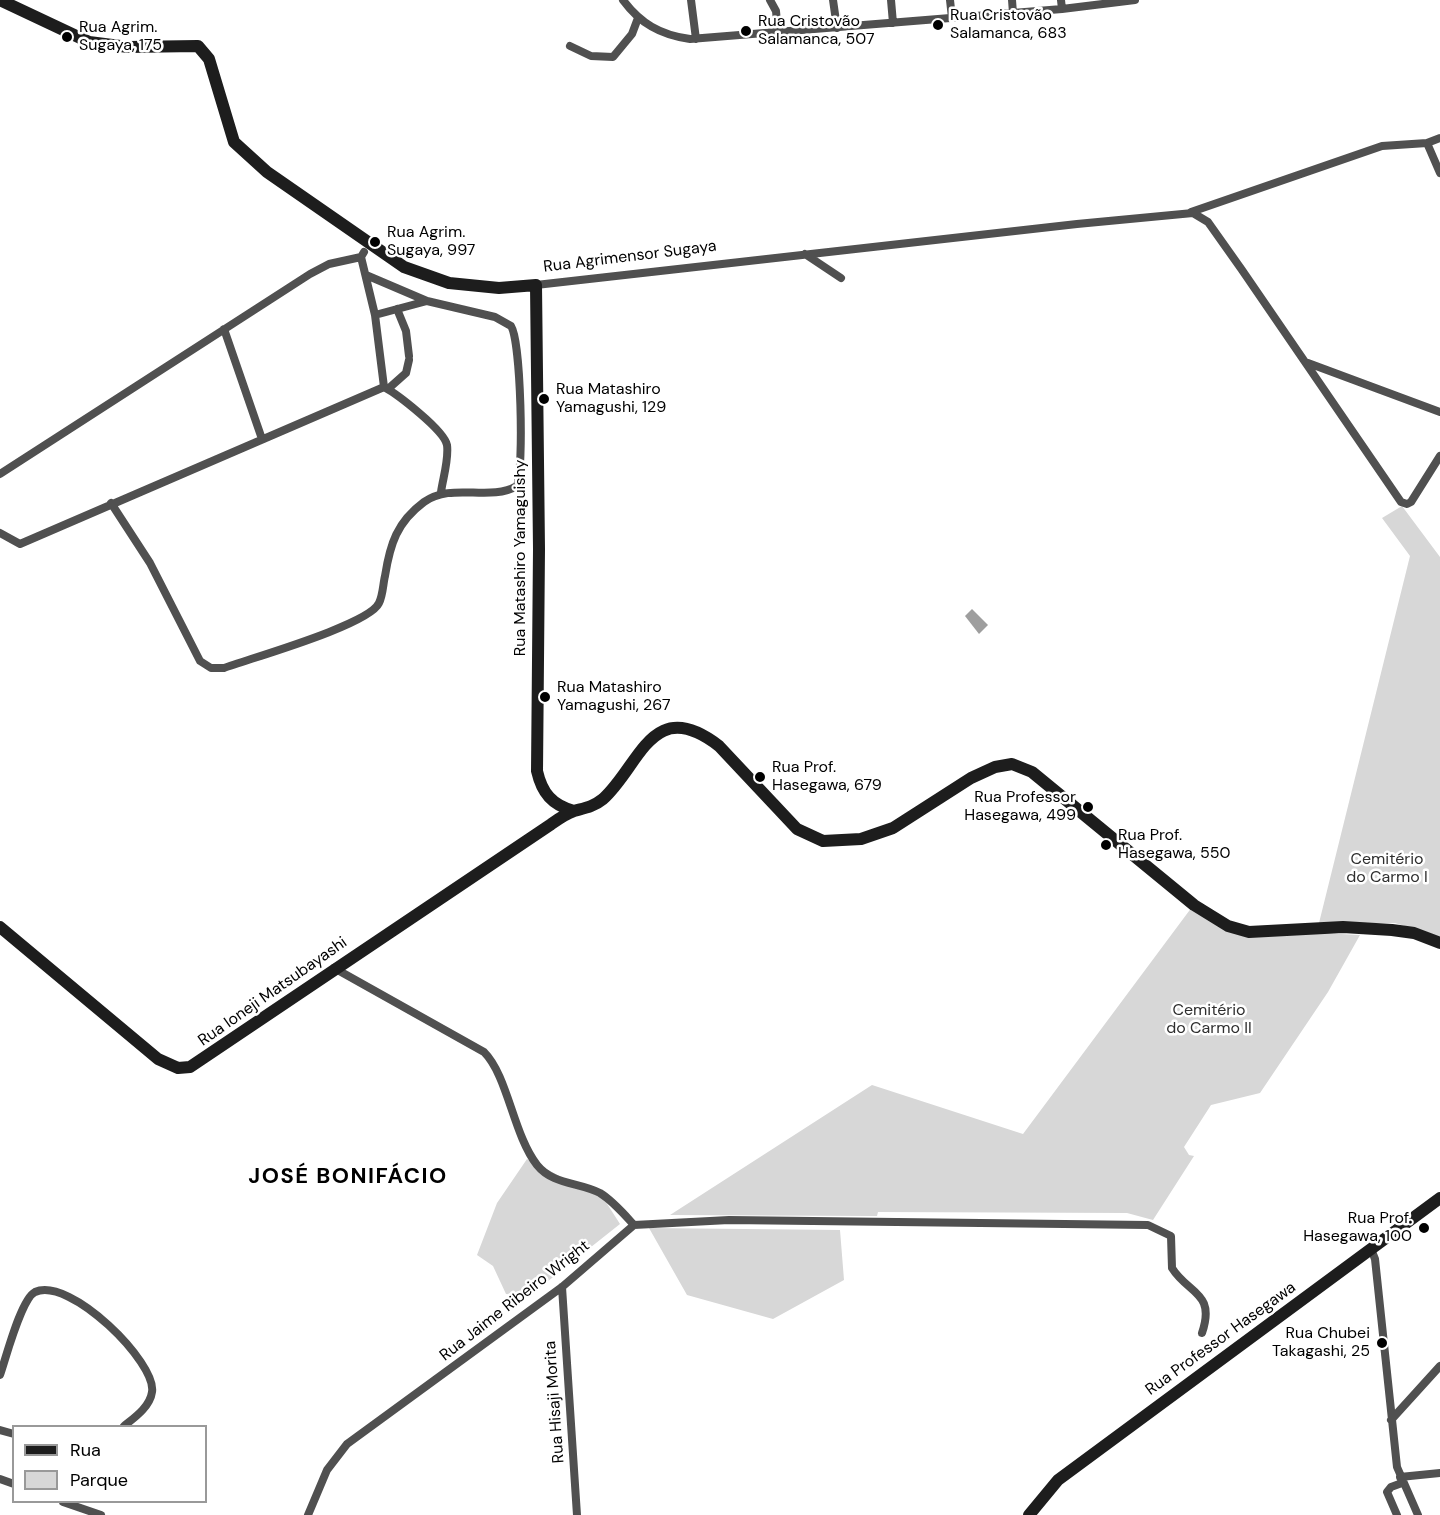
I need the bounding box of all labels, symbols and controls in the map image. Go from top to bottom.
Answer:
place label: Rua Cristovão Salamanca, 683 [950,6,1067,44]
place label: Rua Cristovão Salamanca, 507 [758,12,874,50]
place label: Rua Agrim. Sugaya, 175 [79,18,162,56]
marker: Rua Cristovão Salamanca, 683 [931,18,945,32]
marker: Rua Cristovão Salamanca, 507 [739,24,753,38]
marker: Rua Agrim. Sugaya, 175 [60,30,74,44]
place label: Rua Agrim. Sugaya, 997 [387,223,475,261]
marker: Rua Agrim. Sugaya, 997 [368,235,382,249]
street label: Rua Agrimensor Sugaya [542,237,718,277]
place label: Rua Matashiro Yamagushi, 129 [556,380,666,418]
marker: Rua Matashiro Yamagushi, 129 [537,392,551,406]
street label: Rua Matashiro Yamaguishy [511,460,531,656]
place label: Rua Matashiro Yamagushi, 267 [557,678,671,716]
marker: Rua Matashiro Yamagushi, 267 [538,690,552,704]
place label: Rua Prof. Hasegawa, 679 [772,758,882,796]
marker: Rua Prof. Hasegawa, 679 [753,770,767,784]
place label: Rua Professor Hasegawa, 499 [964,788,1076,826]
marker: Rua Professor Hasegawa, 499 [1081,800,1095,814]
place label: Rua Prof. Hasegawa, 550 [1118,826,1230,864]
marker: Rua Prof. Hasegawa, 550 [1099,838,1113,852]
park label: Cemitério do Carmo I [1346,850,1428,888]
street label: Rua Ioneji Matsubayashi [195,933,351,1051]
park label: Cemitério do Carmo II [1166,1001,1252,1039]
district label: JOSÉ BONIFÁCIO [248,1164,448,1190]
place label: Rua Prof. Hasegawa, 100 [1303,1209,1412,1247]
marker: Rua Prof. Hasegawa, 100 [1417,1221,1431,1235]
street label: Rua Jaime Ribeiro Wright [436,1237,594,1365]
street label: Rua Professor Hasegawa [1142,1278,1300,1400]
place label: Rua Chubei Takagashi, 25 [1272,1324,1370,1362]
marker: Rua Chubei Takagashi, 25 [1375,1336,1389,1350]
street label: Rua Hisaji Morita [541,1340,569,1464]
legend [12,1425,207,1503]
text: Rua [70,1438,101,1462]
text: Parque [70,1468,128,1492]

